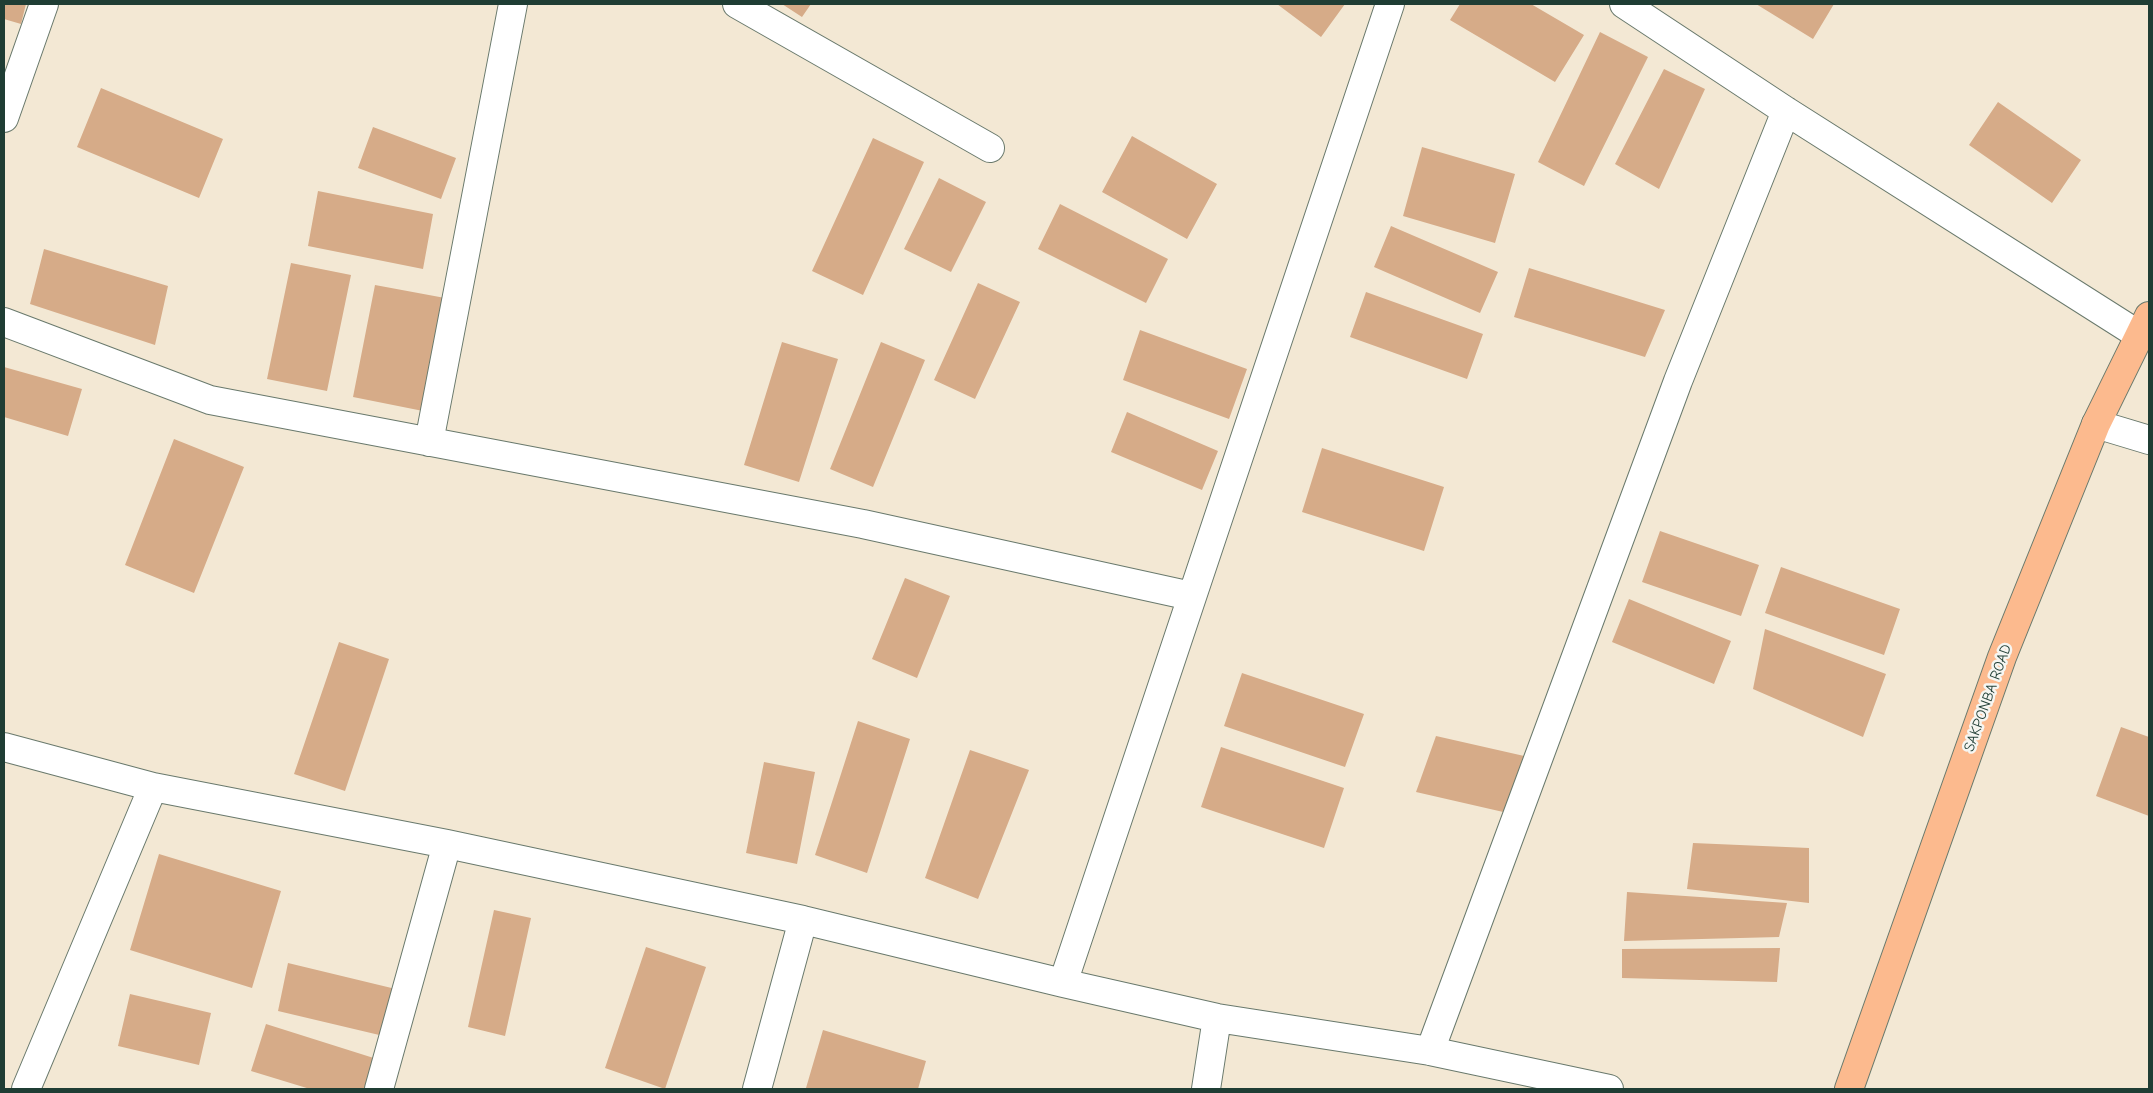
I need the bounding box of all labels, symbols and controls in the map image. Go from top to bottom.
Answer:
street label: SAKPONBA ROAD [1960,642,2016,754]

